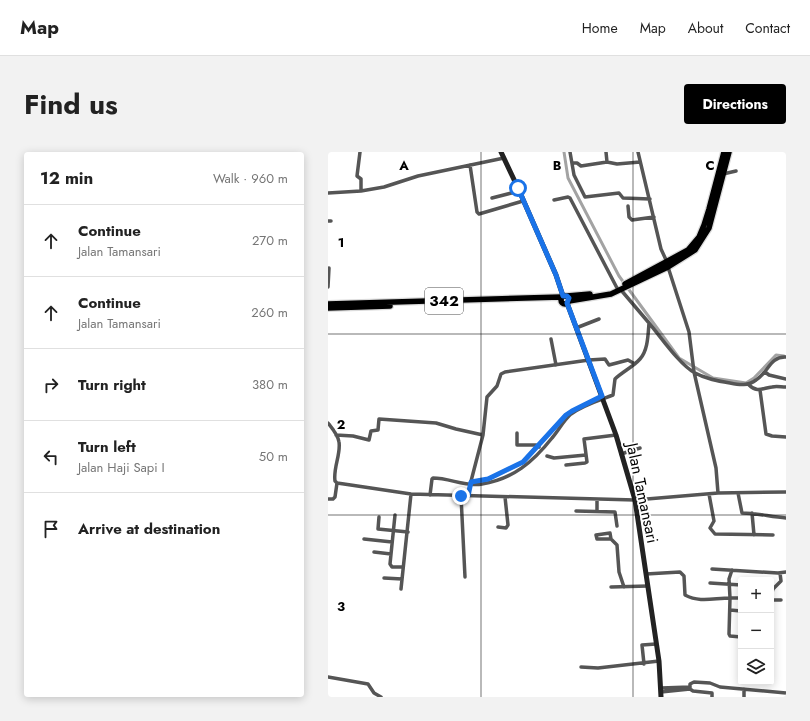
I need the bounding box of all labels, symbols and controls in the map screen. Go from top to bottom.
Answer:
text: Map [20,14,59,41]
text: Home [582,18,618,38]
text: Map [640,18,666,38]
text: About [688,18,723,38]
text: Contact [745,18,790,38]
text: Find us [24,84,118,125]
button: Directions [684,84,786,124]
text: A [398,156,409,175]
text: B [553,156,562,175]
text: C [705,156,715,175]
text: 12 min [40,166,93,190]
text: Walk · 960 m [213,169,288,188]
route start [509,179,527,197]
text: Continue [78,220,141,242]
icon: ahead [40,230,62,252]
text: 270 m [252,231,288,250]
text: 1 [338,233,344,252]
text: Jalan Tamansari [78,242,161,261]
road number: 342 [425,288,463,314]
text: Continue [78,292,141,314]
icon: ahead [40,302,62,324]
text: 260 m [251,303,288,322]
text: Jalan Tamansari [78,314,161,333]
icon: right [40,374,62,396]
text: Turn right [78,374,146,396]
text: 380 m [252,375,288,394]
text: 2 [337,415,345,434]
text: Turn left [78,436,136,458]
street label: Jalan Tamansari [620,439,664,545]
icon: left [40,446,62,468]
text: 50 m [259,447,288,466]
text: Jalan Haji Sapi I [78,458,165,477]
route end [452,487,470,505]
icon: arrive [40,518,62,540]
text: Arrive at destination [78,518,220,540]
map controls [738,577,774,685]
button: + [738,577,774,613]
text: 3 [337,597,345,616]
button: − [738,613,774,649]
button: layers [738,649,774,685]

